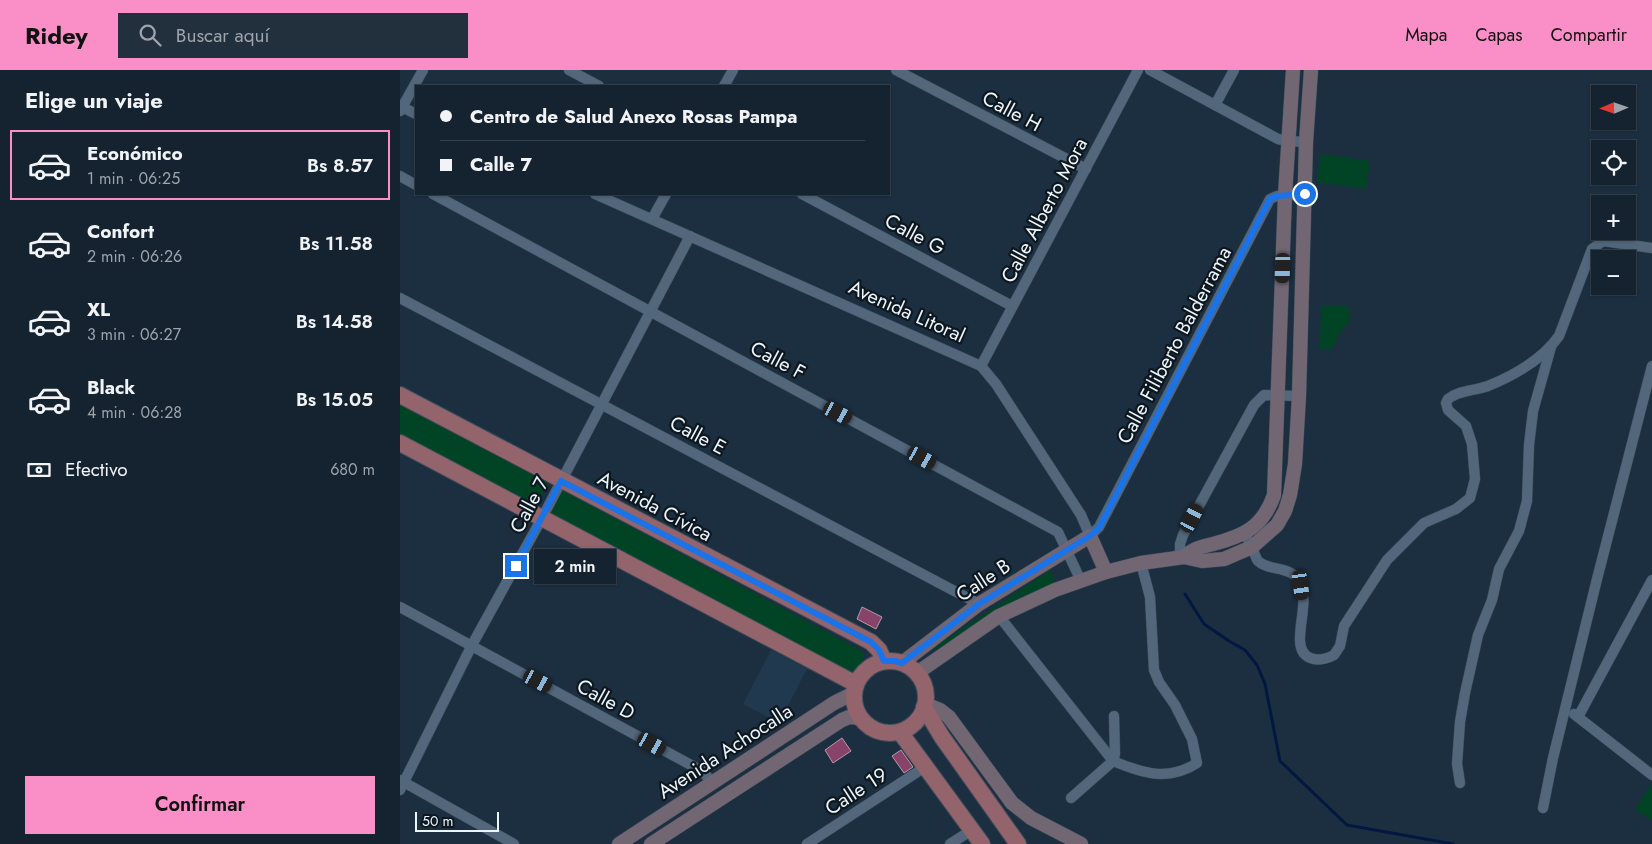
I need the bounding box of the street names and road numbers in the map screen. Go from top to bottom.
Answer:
street label: Calle H [977,84,1046,139]
street label: Calle Alberto Mora [994,133,1095,288]
street label: Calle G [880,207,950,262]
street label: Calle Filiberto Balderrama [1110,241,1239,449]
street label: Avenida Litoral [844,273,970,350]
street label: Calle F [745,334,811,387]
street label: Calle E [665,409,731,462]
street label: Avenida Cívica [592,464,717,549]
street label: Calle 7 [503,472,556,538]
street label: Calle B [950,552,1016,609]
street label: Calle D [571,672,640,727]
street label: Avenida Achocalla [652,697,799,806]
street label: Calle 19 [819,760,893,822]

